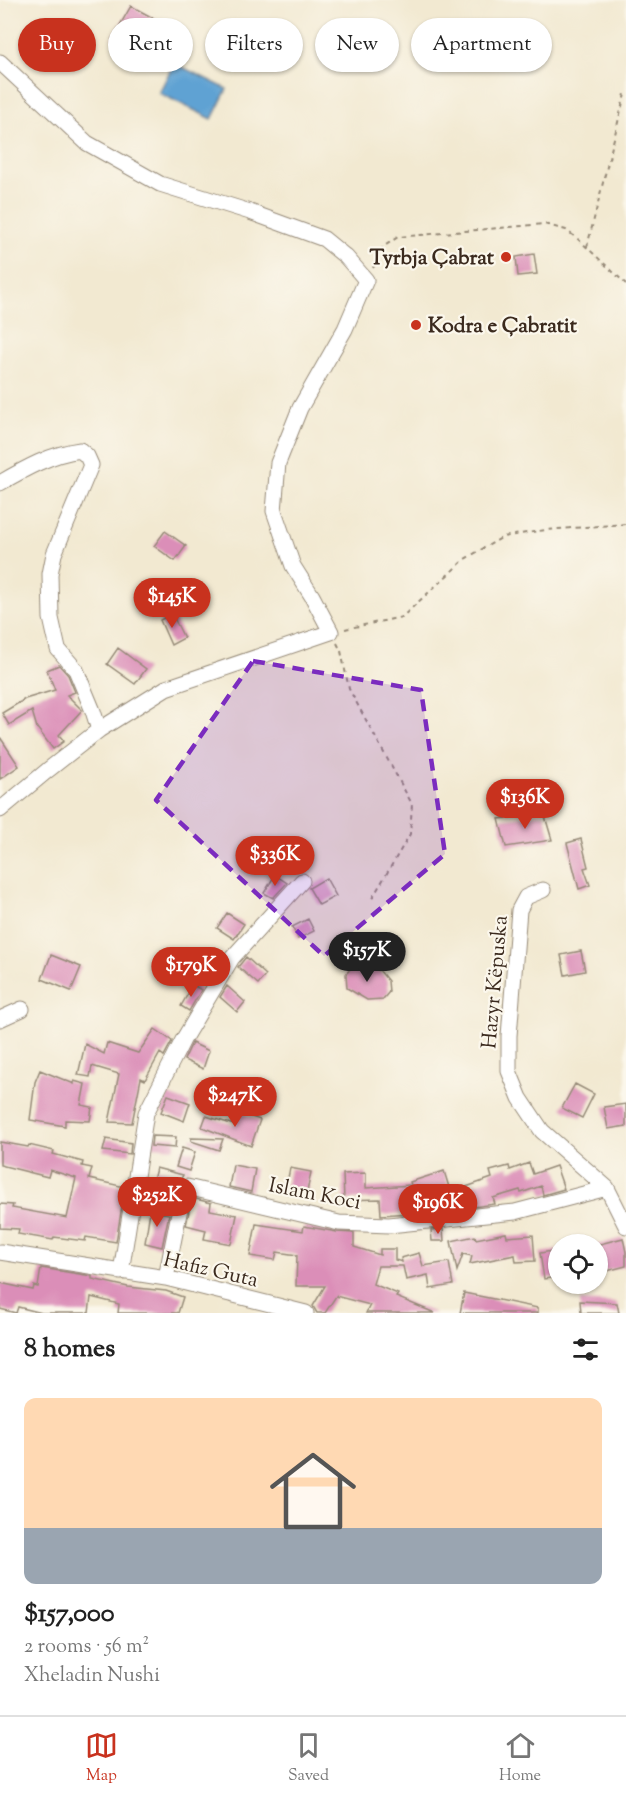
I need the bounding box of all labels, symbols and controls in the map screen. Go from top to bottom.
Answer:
chip: Buy [18,18,96,72]
chip: Rent [108,18,193,72]
chip: Filters [205,18,303,72]
chip: New [315,18,399,72]
chip: Apartment [411,18,552,72]
place label: Tyrbja Çabrat [370,244,495,274]
marker: Tyrbja Çabrat [499,250,513,264]
place label: Kodra e Çabratit [428,312,578,342]
marker: Kodra e Çabratit [409,318,423,332]
pin: $145K [130,578,214,629]
text: $145K [148,583,196,612]
pin: $136K [483,779,567,830]
text: $136K [500,784,550,813]
pin: $336K [233,836,317,887]
text: $336K [249,841,301,870]
street label: Hazyr Këpuska [475,914,517,1050]
pin: $157K [325,932,409,983]
text: $157K [343,937,391,966]
pin: $179K [149,947,233,998]
text: $179K [165,952,217,981]
pin: $247K [193,1077,277,1128]
text: $247K [208,1082,262,1111]
street label: Islam Koci [266,1171,364,1219]
pin: $252K [115,1177,199,1228]
text: $252K [132,1182,182,1211]
pin: $196K [396,1184,480,1235]
text: $196K [412,1189,464,1218]
map controls [548,1234,608,1294]
button: locate [548,1234,608,1294]
street label: Hafiz Guta [160,1246,261,1296]
text: 8 homes [24,1331,115,1368]
icon: filters [569,1333,602,1366]
icon: home [259,1437,367,1545]
text: $157,000 [24,1596,114,1633]
text: 2 rooms · 56 m² [24,1633,149,1662]
text: Xheladin Nushi [24,1662,160,1691]
tab: Map [85,1729,118,1788]
tab: Saved [288,1729,329,1788]
tab: Home [499,1729,541,1788]

